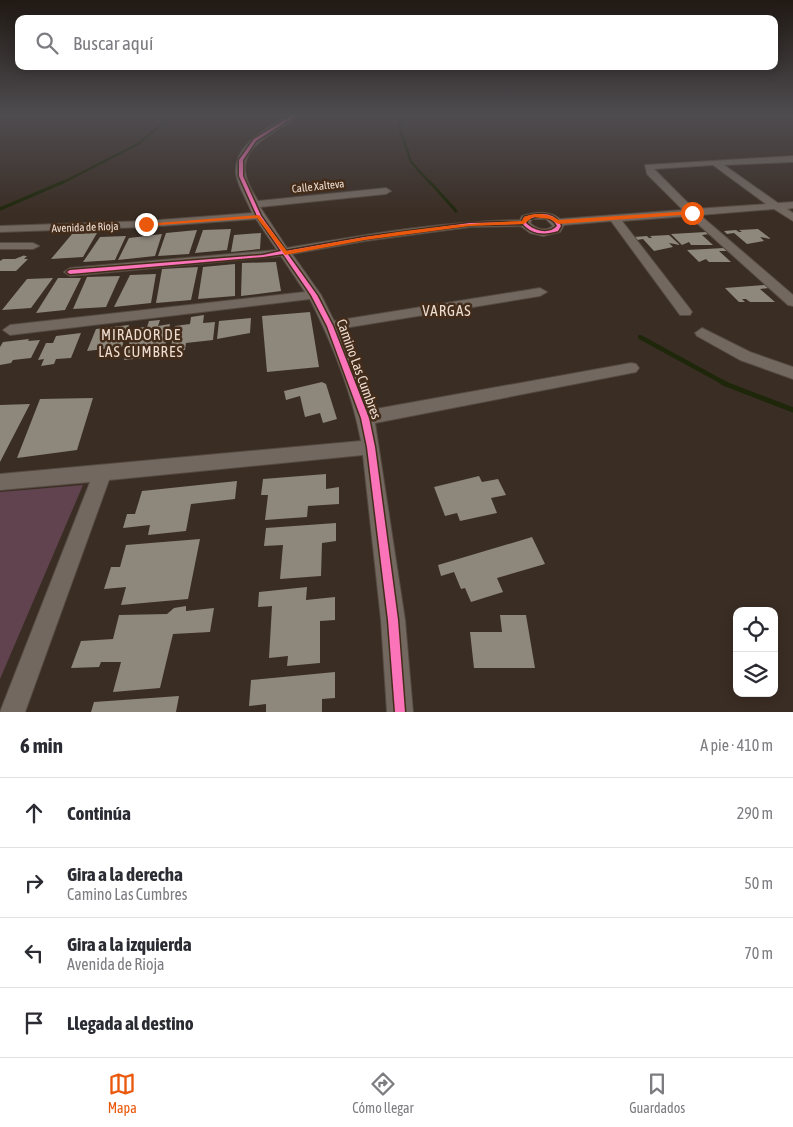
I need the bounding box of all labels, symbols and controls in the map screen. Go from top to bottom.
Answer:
search box [15,15,778,70]
icon: search [33,29,61,57]
text: Buscar aquí [73,32,153,54]
street label: Calle Xalteva [291,177,345,195]
route start [681,202,704,225]
route end [135,213,158,236]
street label: Avenida de Rioja [51,220,119,234]
district label: VARGAS [422,302,472,319]
street label: Camino Las Cumbres [333,317,385,421]
district label: MIRADOR DE LAS CUMBRES [98,326,184,360]
map controls [733,607,778,697]
button: locate [733,607,778,652]
button: layers [733,652,778,697]
text: 6 min [20,733,63,757]
text: A pie · 410 m [700,736,773,754]
icon: ahead [20,799,48,827]
text: Continúa [67,802,131,824]
text: 290 m [737,804,773,822]
text: Gira a la derecha [67,863,183,885]
icon: right [20,869,48,897]
text: 50 m [744,874,773,892]
text: Camino Las Cumbres [67,885,187,903]
text: Gira a la izquierda [67,933,192,955]
icon: left [20,939,48,967]
text: 70 m [744,944,773,962]
text: Avenida de Rioja [67,955,165,973]
icon: arrive [20,1009,48,1037]
text: Llegada al destino [67,1012,194,1034]
tab: Mapa [108,1070,137,1116]
tab: Cómo llegar [352,1070,414,1116]
tab: Guardados [629,1070,685,1116]

